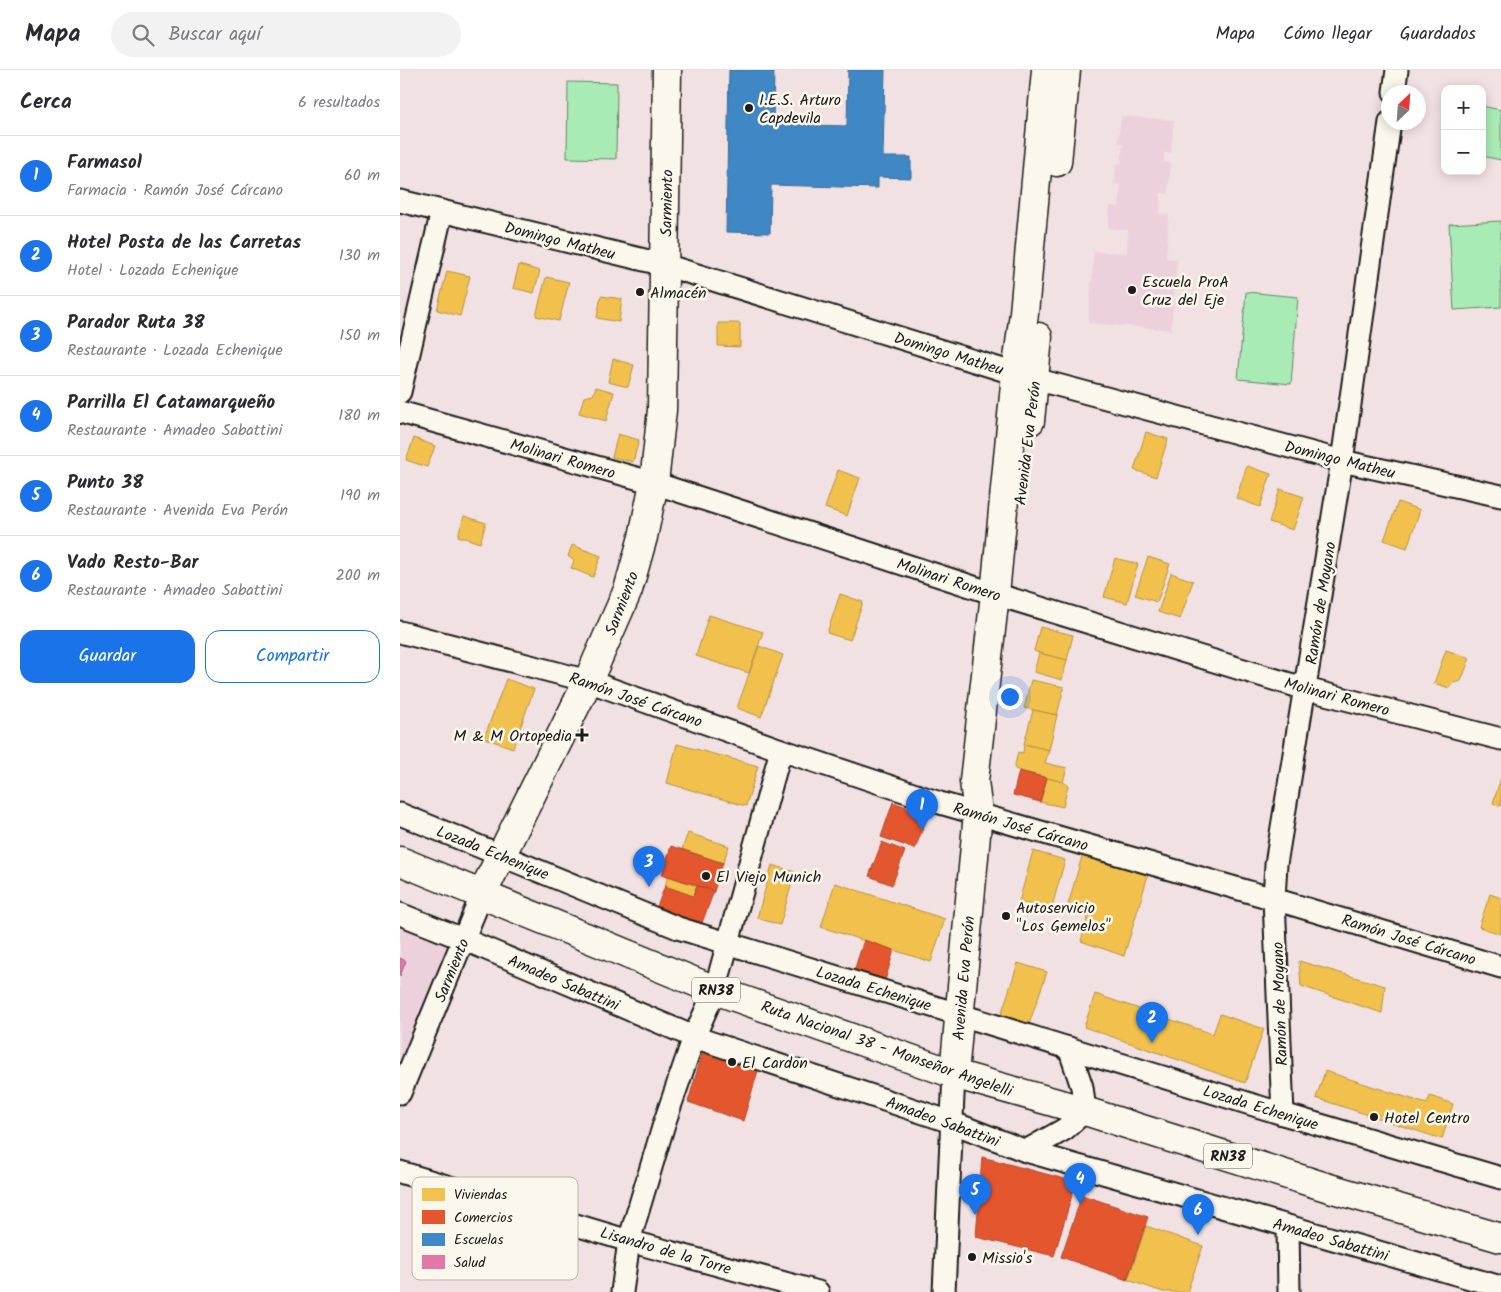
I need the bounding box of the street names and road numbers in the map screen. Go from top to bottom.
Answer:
street label: Sarmiento [654,169,681,237]
street label: Domingo Matheu [501,216,618,267]
street label: Domingo Matheu [891,326,1007,383]
street label: Avenida Eva Perón [1008,380,1049,507]
street label: Molinari Romero [507,433,618,486]
street label: Domingo Matheu [1281,435,1398,486]
street label: Ramón de Moyano [1299,540,1344,666]
street label: Molinari Romero [893,552,1004,609]
street label: Sarmiento [599,568,646,639]
street label: Ramón José Cárcano [565,666,706,735]
street label: Molinari Romero [1281,671,1392,724]
street label: Ramón José Cárcano [950,796,1091,859]
street label: Lozada Echenique [432,819,553,887]
street label: Ramón José Cárcano [1338,908,1479,973]
street label: Avenida Eva Perón [947,915,982,1041]
street label: Sarmiento [428,935,477,1006]
street label: Ramón de Moyano [1266,942,1295,1066]
street label: Amadeo Sabattini [504,949,624,1019]
street label: Lozada Echenique [813,960,934,1019]
road number: RN38 [692,978,740,1002]
street label: Ruta Nacional 38 - Monseñor Angelelli [757,995,1017,1105]
street label: Lozada Echenique [1200,1079,1321,1138]
street label: Amadeo Sabattini [882,1090,1004,1155]
road number: RN38 [1204,1144,1252,1168]
street label: Amadeo Sabattini [1270,1212,1392,1269]
street label: Lisandro de la Torre [597,1221,734,1282]

